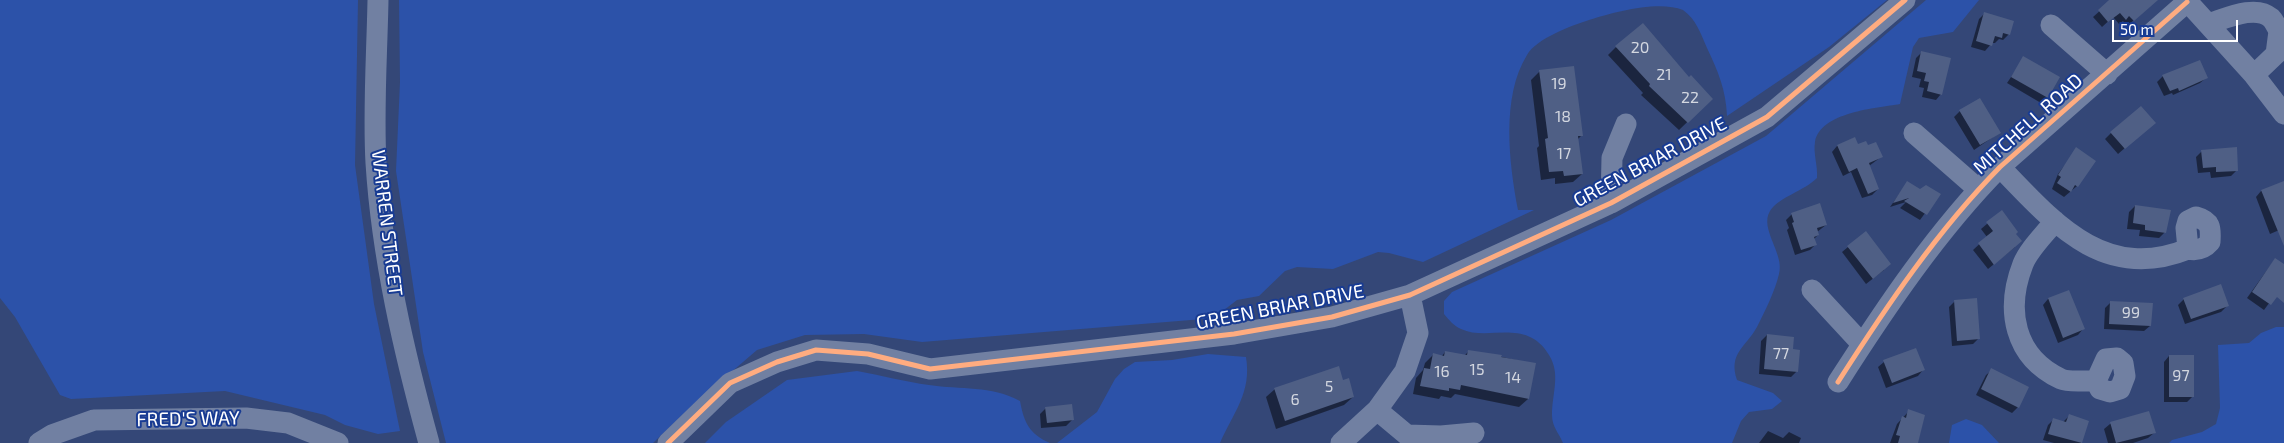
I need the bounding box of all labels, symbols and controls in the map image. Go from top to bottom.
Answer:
scale bar [2114,10,2240,42]
text: 50 m [2120,20,2154,38]
house number: 20 [1631,38,1649,58]
house number: 21 [1656,65,1672,85]
street label: MITCHELL ROAD [1969,69,2087,179]
house number: 19 [1551,74,1567,94]
house number: 22 [1681,88,1699,108]
house number: 18 [1555,107,1571,127]
street label: GREEN BRIAR DRIVE [1569,112,1731,212]
house number: 17 [1557,144,1571,164]
street label: WARREN STREET [367,149,407,297]
street label: GREEN BRIAR DRIVE [1194,280,1366,334]
house number: 99 [2122,303,2140,323]
house number: 77 [1773,344,1789,364]
house number: 15 [1470,360,1484,380]
house number: 16 [1434,362,1450,382]
house number: 97 [2172,366,2190,386]
house number: 14 [1505,368,1521,388]
house number: 5 [1325,377,1333,397]
house number: 6 [1290,390,1300,410]
street label: FRED'S WAY [136,407,240,431]

